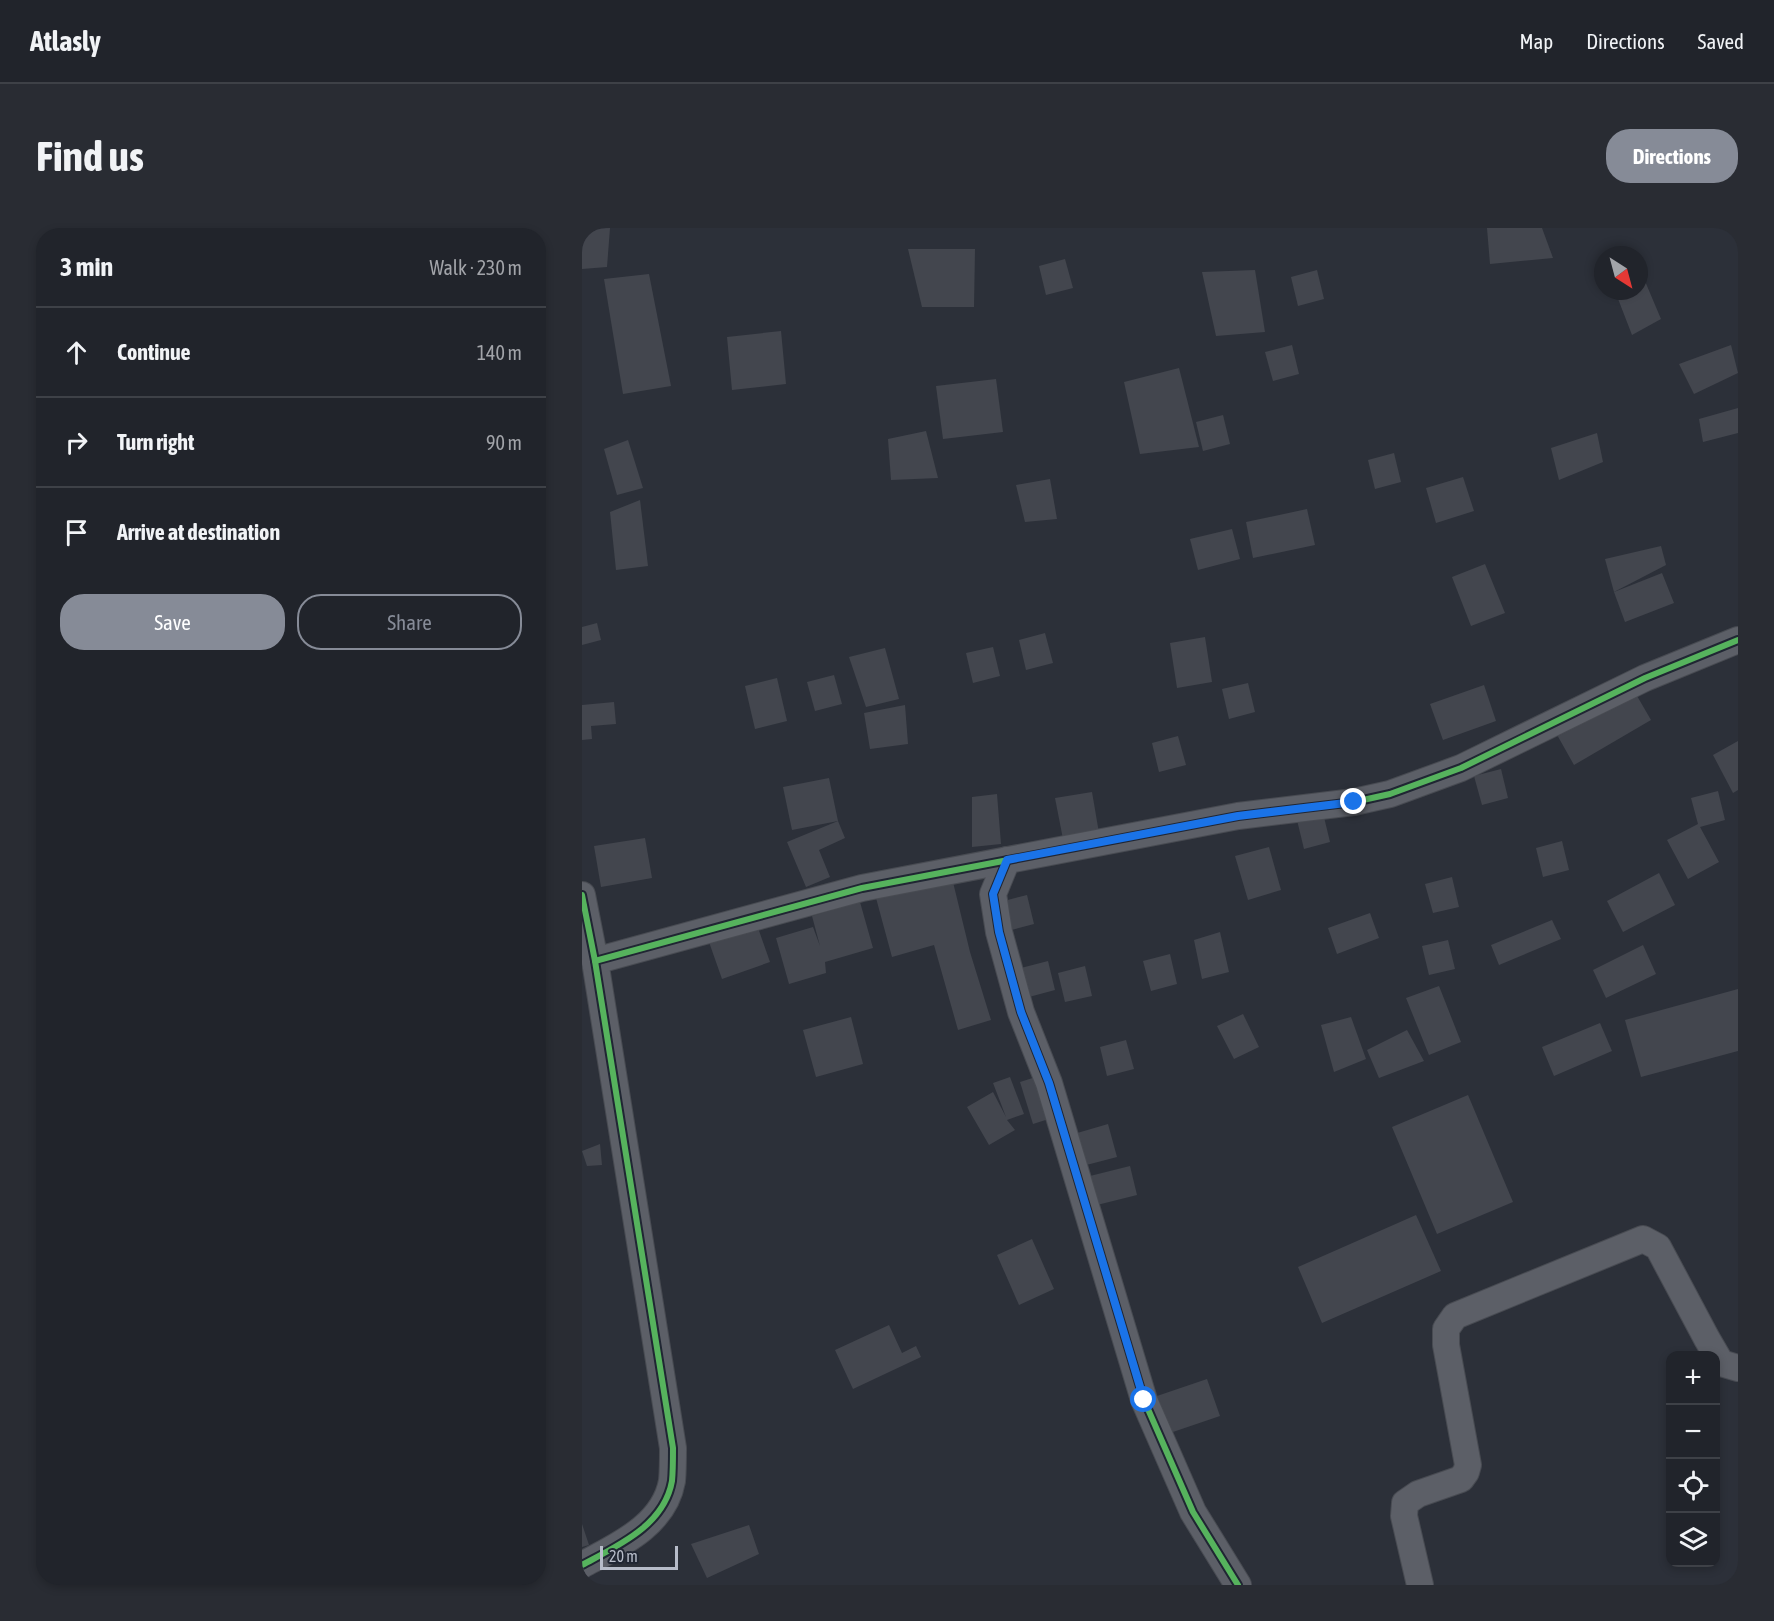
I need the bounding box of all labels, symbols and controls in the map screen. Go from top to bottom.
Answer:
text: Atlasly [30,25,101,57]
text: Map [1519,29,1553,53]
text: Directions [1586,29,1665,53]
text: Saved [1698,29,1744,53]
button: Directions [1606,129,1738,183]
text: Find us [36,132,144,180]
north arrow [1594,246,1648,300]
text: 3 min [60,252,113,282]
text: Walk · 230 m [430,256,522,279]
icon: ahead [60,336,93,369]
text: Continue [117,339,191,365]
text: 140 m [477,341,522,364]
icon: right [60,426,93,459]
text: Turn right [117,429,194,455]
text: 90 m [486,431,522,454]
icon: arrive [60,516,93,549]
text: Arrive at destination [117,519,280,545]
button: Save [60,594,285,650]
button: Share [297,594,522,650]
route end [1340,788,1366,814]
map controls [1666,1351,1720,1567]
button: + [1666,1351,1720,1405]
route start [1130,1386,1156,1412]
button: − [1666,1405,1720,1459]
button: locate [1666,1459,1720,1513]
button: layers [1666,1513,1720,1567]
scale bar [600,1543,678,1570]
text: 20 m [609,1547,638,1565]

